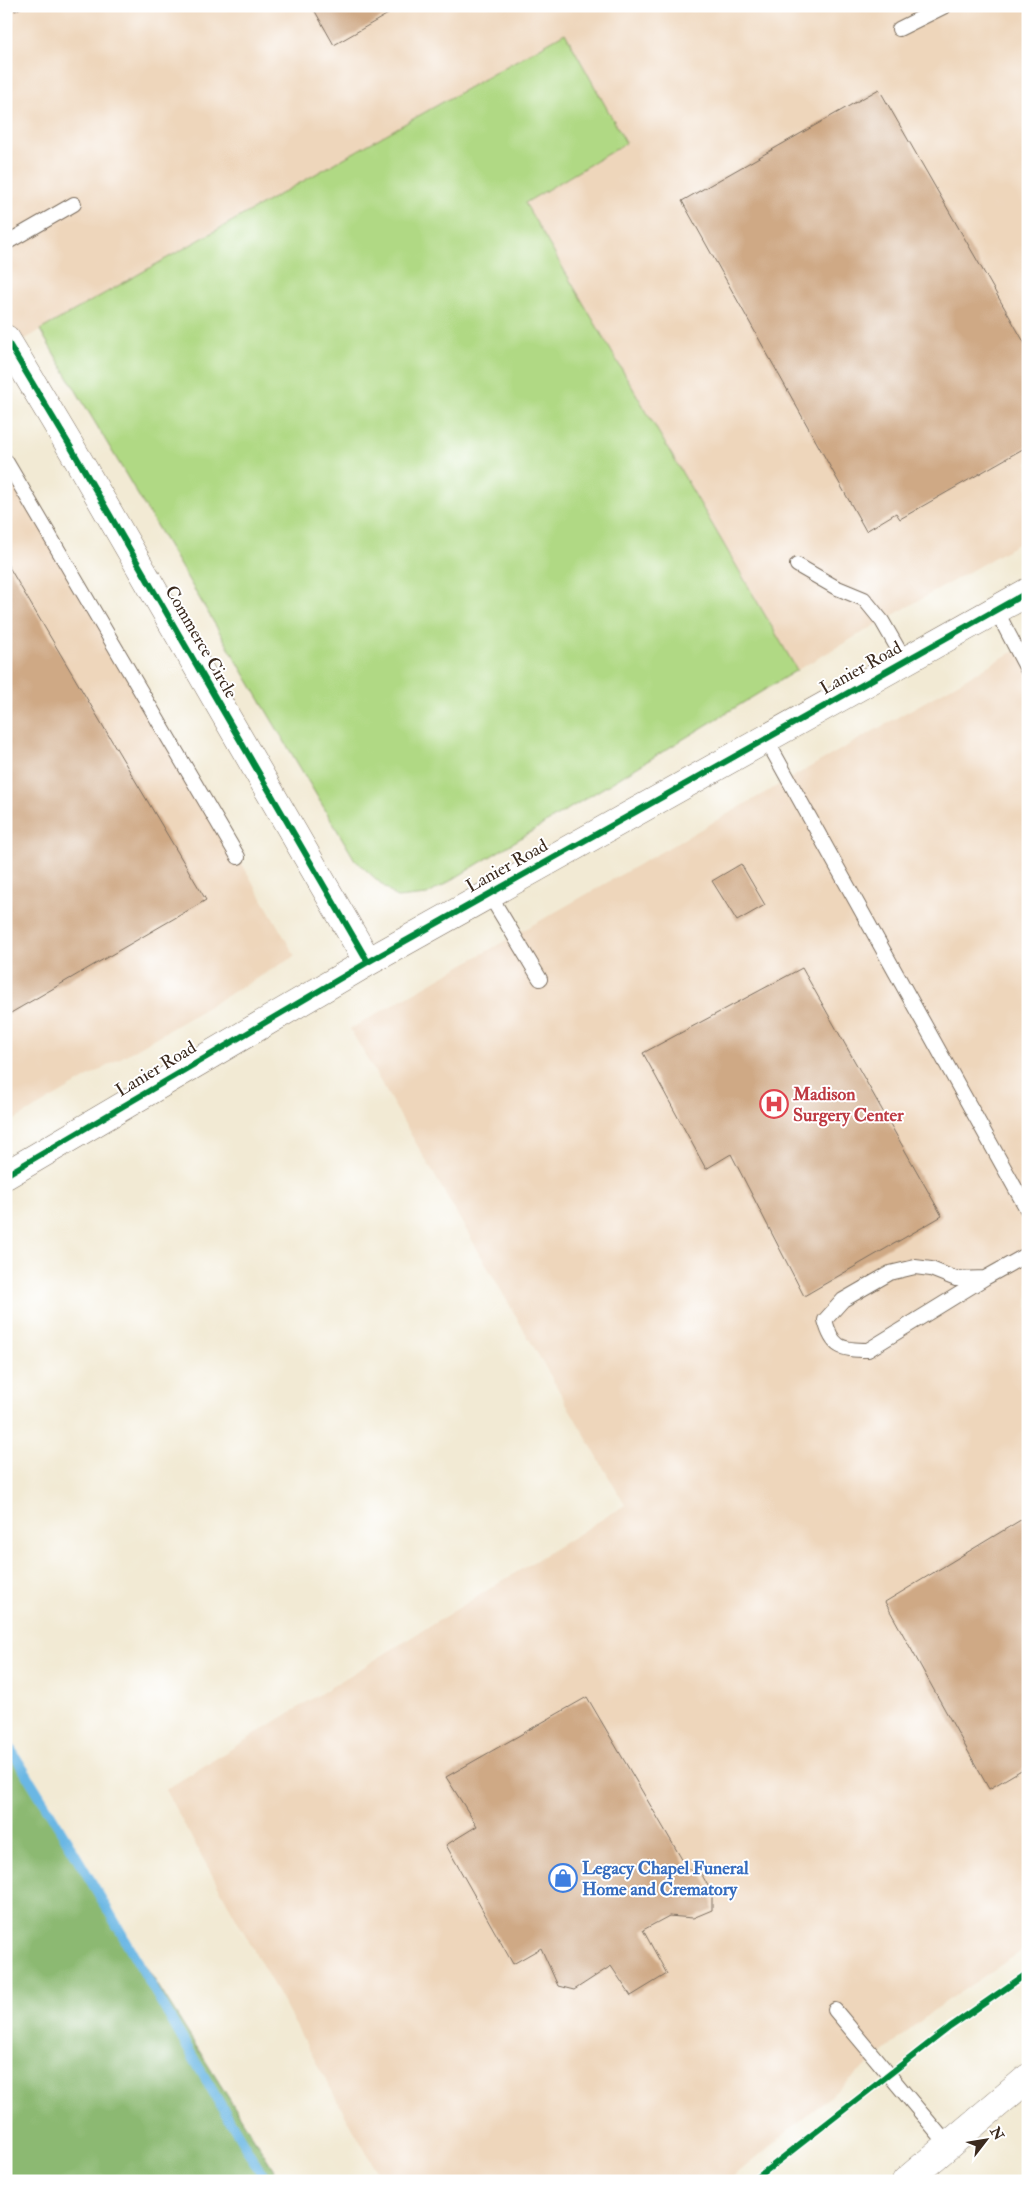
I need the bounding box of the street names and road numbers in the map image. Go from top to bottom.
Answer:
street label: Commerce Circle [159,582,243,703]
street label: Lanier Road [816,636,906,700]
street label: Lanier Road [462,834,552,898]
street label: Lanier Road [111,1036,201,1102]

